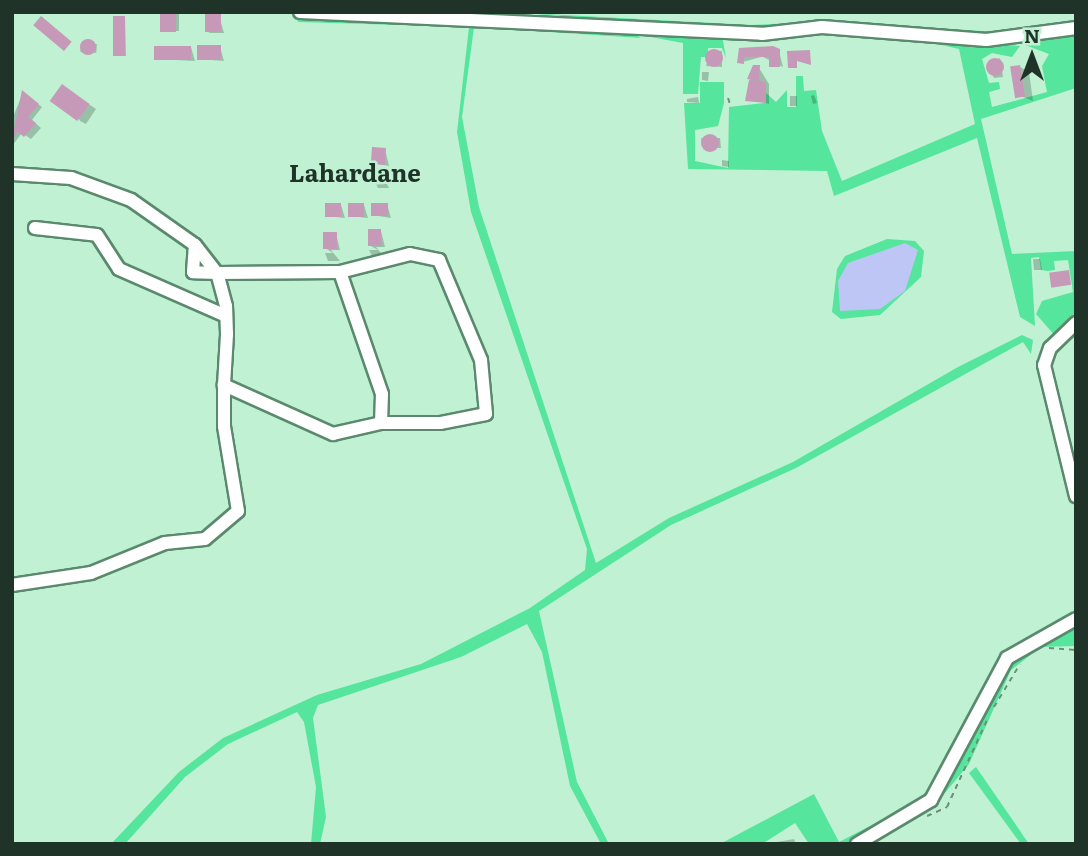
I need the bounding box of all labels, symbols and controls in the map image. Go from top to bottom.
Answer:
north arrow [997,21,1067,91]
text: N [1024,21,1040,49]
district label: Lahardane [289,158,421,186]

